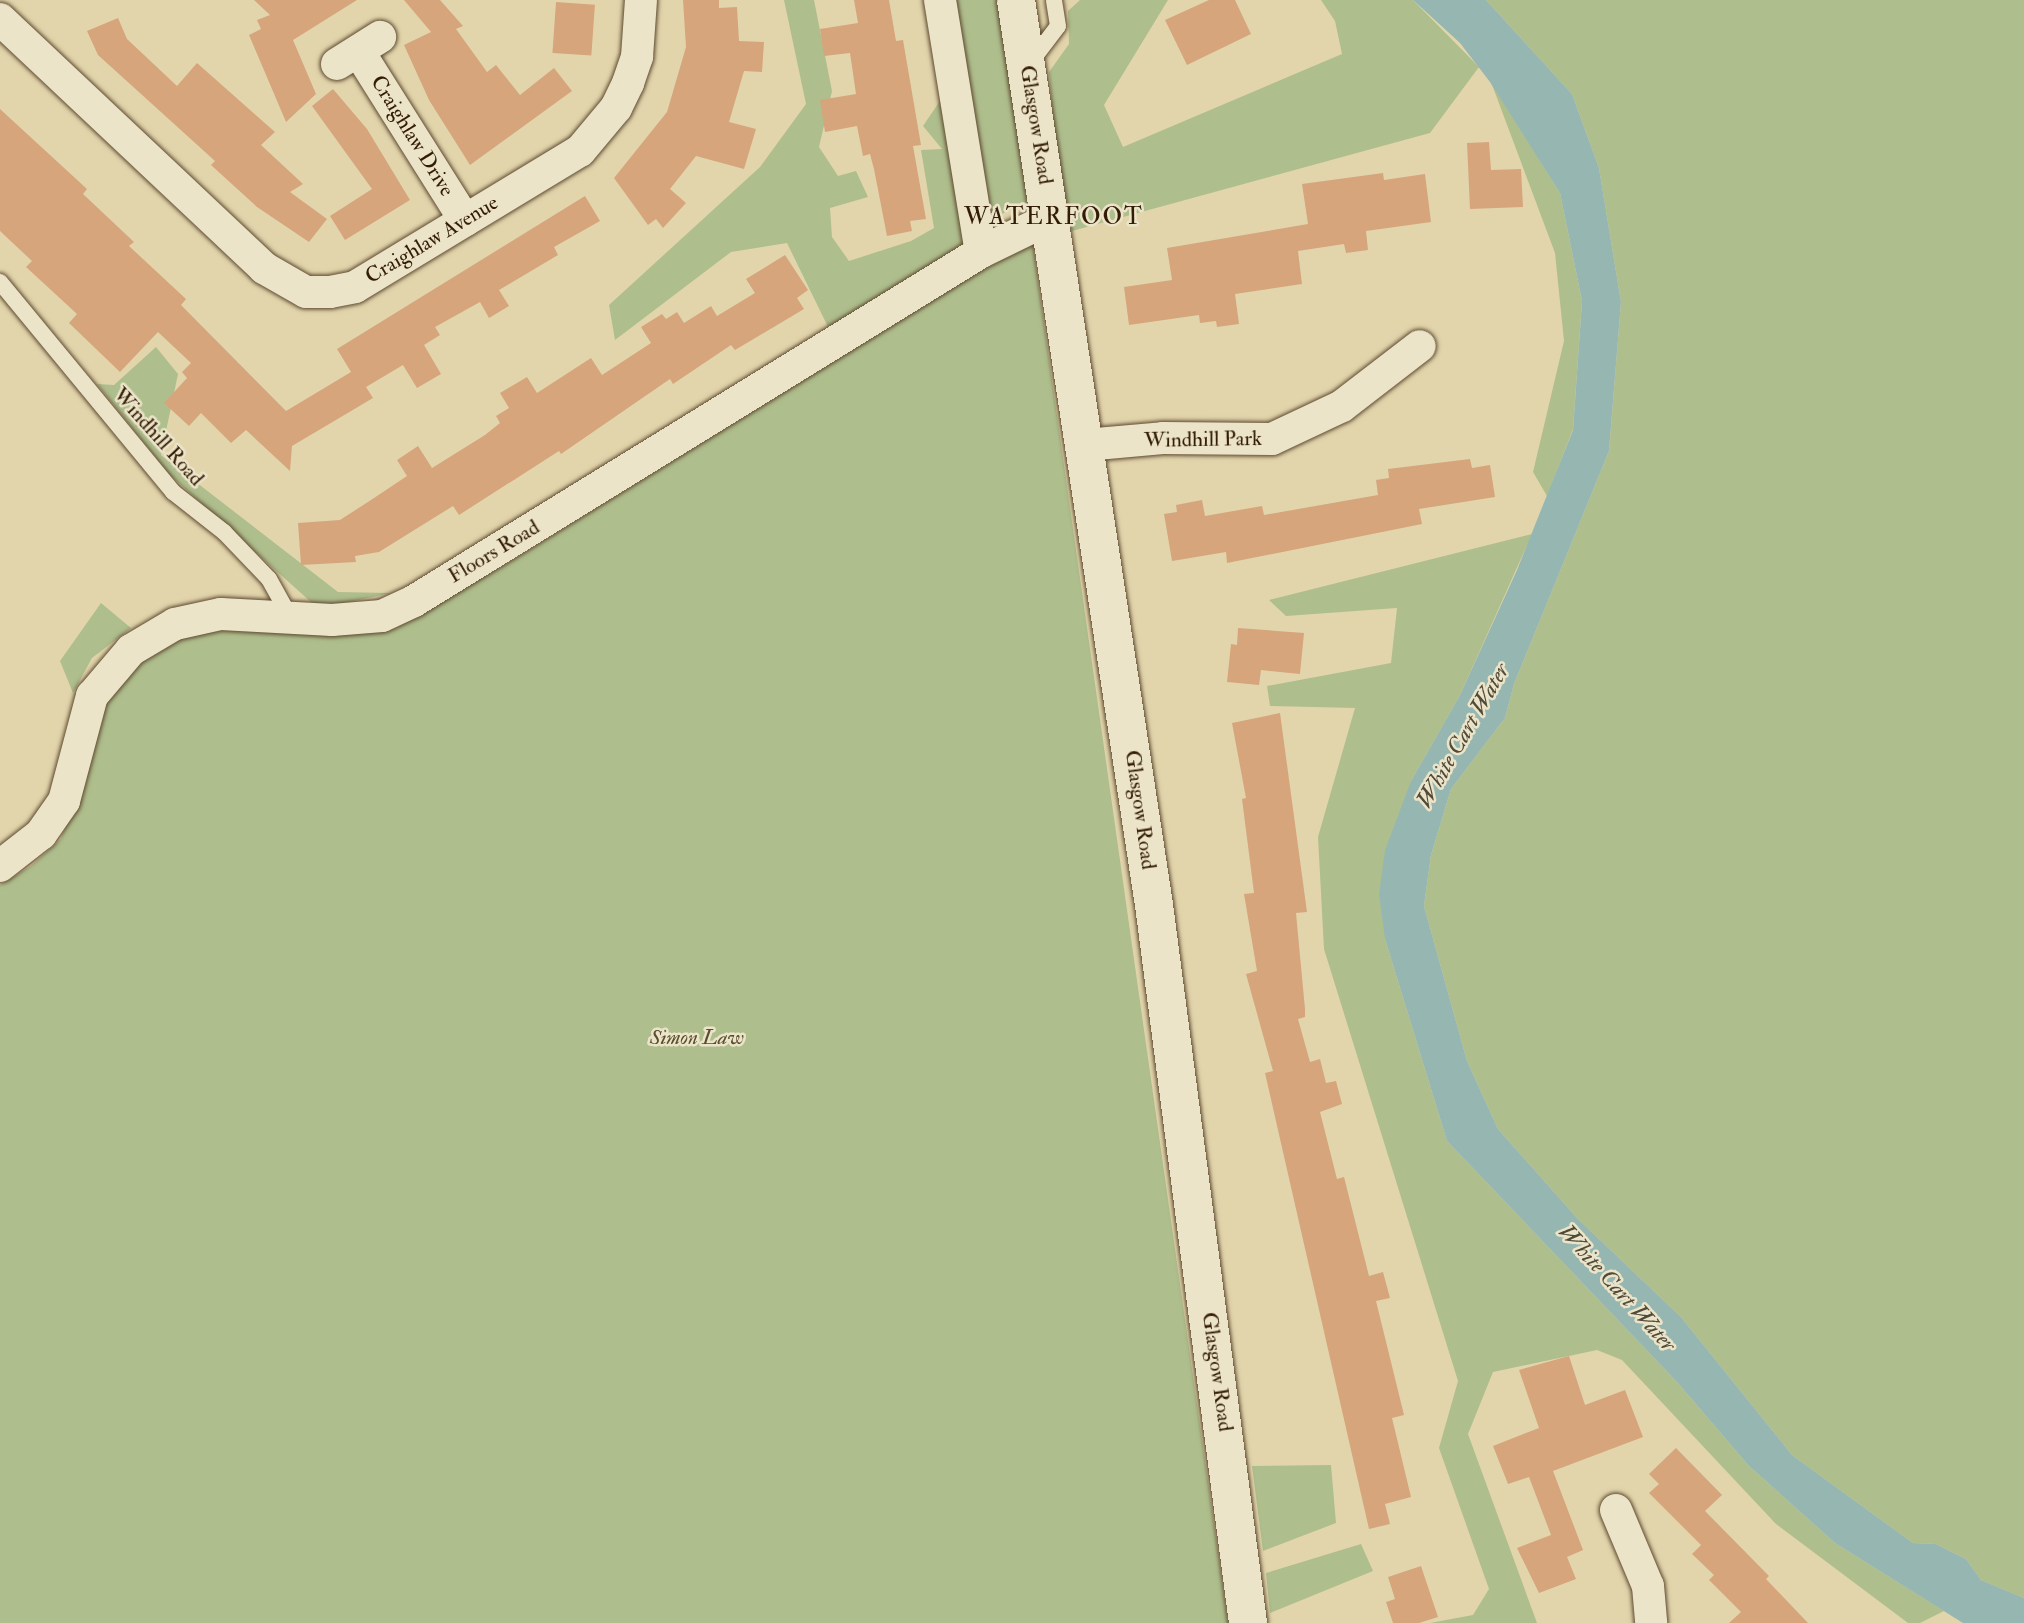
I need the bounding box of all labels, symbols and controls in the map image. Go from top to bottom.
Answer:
street label: Glasgow Road [1014,64,1058,186]
street label: Craighlaw Drive [365,71,459,201]
street label: Craighlaw Avenue [361,190,503,290]
district label: WATERFOOT [965,203,1143,231]
street label: Windhill Road [107,383,209,491]
street label: Windhill Park [1144,426,1262,454]
street label: Floors Road [444,515,544,589]
water label: White Cart Water [1410,659,1516,813]
street label: Glasgow Road [1119,749,1161,871]
park label: Simon Law [650,1025,744,1051]
water label: White Cart Water [1552,1218,1682,1358]
street label: Glasgow Road [1196,1311,1238,1433]

